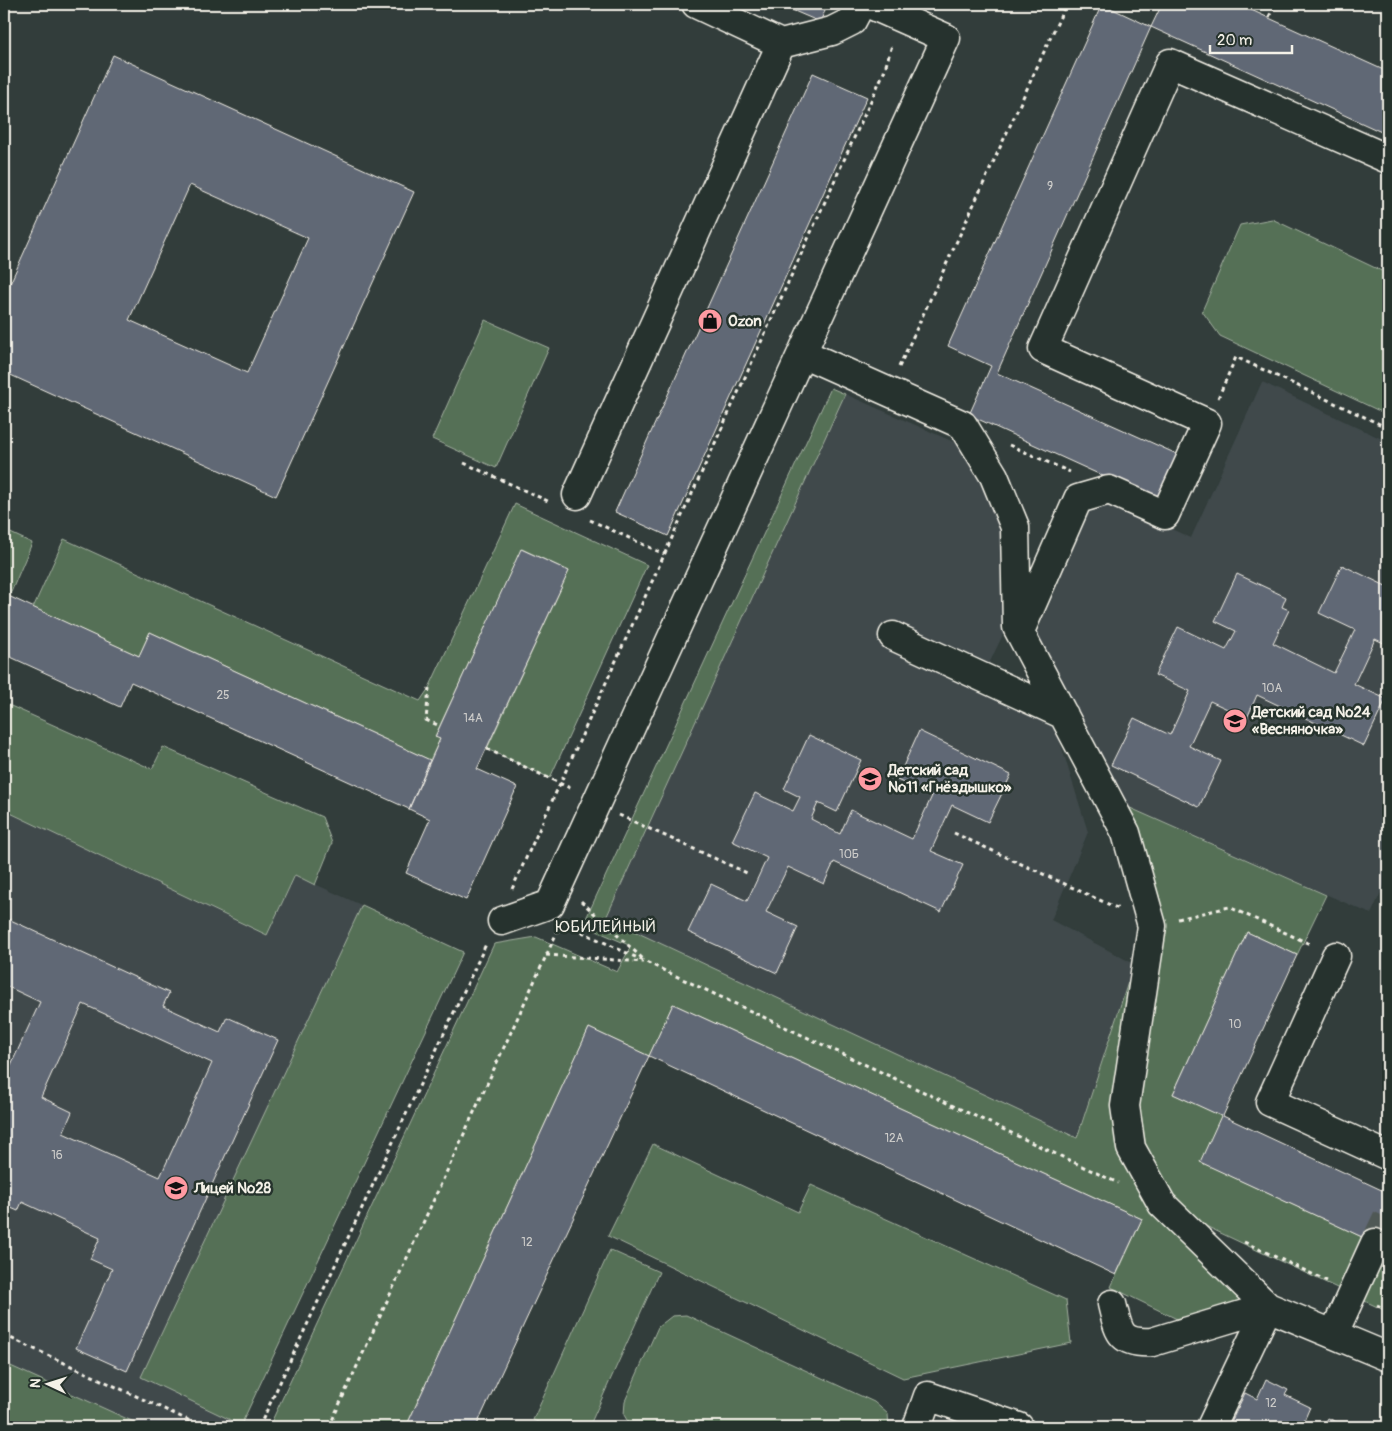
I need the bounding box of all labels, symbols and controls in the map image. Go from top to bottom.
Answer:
scale bar [1210,22,1292,54]
text: 20 m [1217,31,1252,50]
house number: 9 [1047,179,1053,194]
shop icon: Ozon [697,308,723,334]
place label: Ozon [728,312,762,331]
house number: 10А [1262,681,1283,696]
house number: 25 [216,688,230,703]
place label: Детский сад №24 «Весняночка» [1251,703,1371,739]
school or university icon: Детский сад №24 «Весняночка» [1222,708,1248,734]
house number: 14А [463,711,483,726]
place label: Детский сад №11 «Гнёздышко» [887,761,1012,797]
school or university icon: Детский сад №11 «Гнёздышко» [857,766,883,792]
house number: 10Б [839,847,859,862]
district label: ЮБИЛЕЙНЫЙ [556,917,656,937]
house number: 10 [1229,1017,1241,1032]
house number: 12А [884,1131,904,1146]
house number: 16 [51,1148,63,1163]
school or university icon: Лицей №28 [163,1175,189,1201]
place label: Лицей №28 [193,1179,272,1198]
house number: 12 [521,1235,533,1250]
north arrow [22,1358,72,1408]
text: N [27,1378,44,1388]
house number: 12 [1265,1396,1277,1411]

